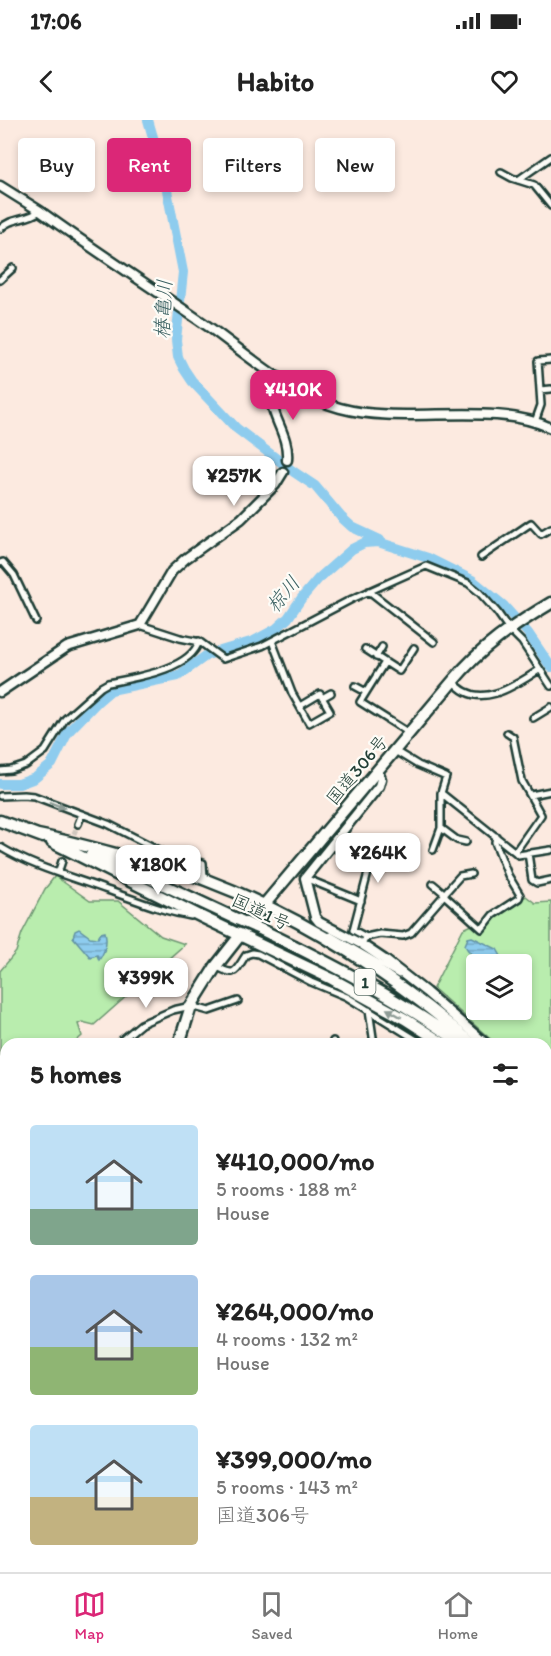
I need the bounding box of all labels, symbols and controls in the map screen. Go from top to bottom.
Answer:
text: 17:06 [30,8,82,35]
icon: back [30,65,63,98]
text: Habito [237,65,314,98]
icon: heart [488,65,521,98]
chip: Buy [18,138,95,192]
chip: Rent [107,138,191,192]
chip: Filters [203,138,303,192]
chip: New [315,138,395,192]
water label: 椿亀川 [149,278,177,340]
pin: ¥410K [251,370,335,421]
text: ¥410K [264,377,322,401]
pin: ¥257K [192,456,276,507]
text: ¥257K [207,463,261,487]
water label: 椋川 [261,571,305,617]
street label: 国道306号 [321,731,393,809]
one-way arrow [48,800,66,810]
pin: ¥264K [336,833,420,884]
text: ¥264K [349,840,407,864]
pin: ¥180K [116,845,200,896]
text: ¥180K [130,852,186,876]
street label: 国道1号 [228,889,294,935]
map controls [466,954,532,1020]
button: layers [466,954,532,1020]
pin: ¥399K [104,958,188,1009]
text: ¥399K [118,965,174,989]
road number: 1 [354,969,376,995]
one-way arrow [385,1008,402,1018]
text: 5 homes [30,1058,122,1090]
icon: filters [489,1058,522,1091]
text: ¥410,000/mo [216,1145,374,1177]
icon: home [78,1149,150,1221]
text: 5 rooms · 188 m² [216,1177,357,1201]
text: House [216,1201,270,1225]
text: ¥264,000/mo [216,1295,374,1327]
icon: home [78,1299,150,1371]
text: 4 rooms · 132 m² [216,1327,358,1351]
text: House [216,1351,270,1375]
text: ¥399,000/mo [216,1443,372,1475]
icon: home [78,1449,150,1521]
text: 5 rooms · 143 m² [216,1475,358,1499]
text: 国道306号 [216,1503,310,1527]
tab: Map [73,1588,106,1643]
tab: Saved [251,1588,292,1643]
tab: Home [438,1588,478,1643]

